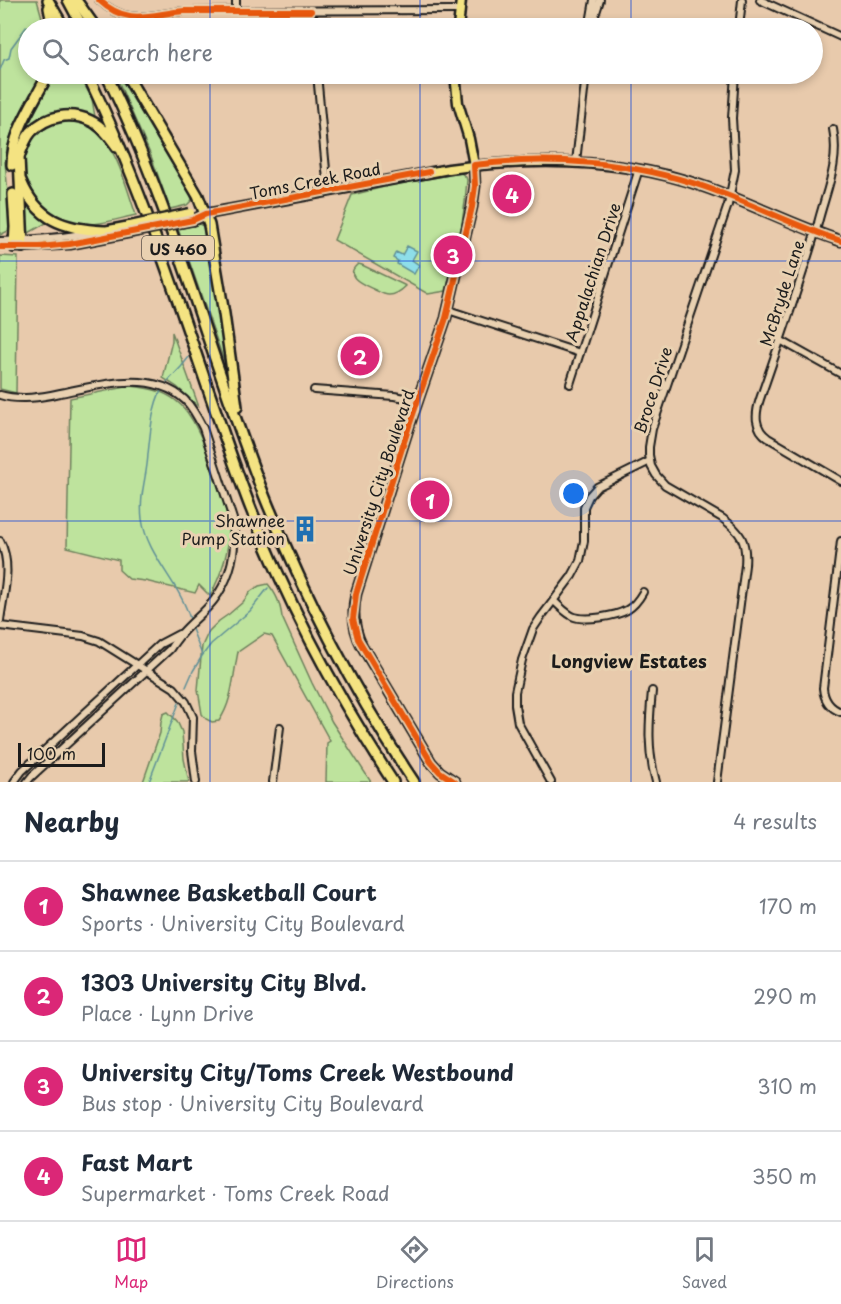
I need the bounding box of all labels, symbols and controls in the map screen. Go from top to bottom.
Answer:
search box [18,18,823,84]
icon: search [39,35,72,68]
text: Search here [87,35,213,68]
street label: Toms Creek Road [247,156,383,204]
pin: 4 [492,172,532,216]
street label: Appalachian Drive [558,199,626,345]
pin: 3 [434,232,472,278]
road number: US 460 [142,236,214,260]
street label: McBryde Lane [753,237,809,349]
pin: 2 [340,334,380,378]
street label: Broce Drive [627,343,677,437]
street label: University City Boulevard [337,386,420,578]
pin: 1 [410,478,450,522]
your location [559,479,588,508]
place label: Shawnee Pump Station [181,508,285,550]
building icon: Shawnee Pump Station [290,514,320,544]
district label: Longview Estates [551,647,707,674]
scale bar [18,740,105,768]
text: 100 m [27,741,76,765]
text: Nearby [24,802,119,841]
text: 4 results [733,806,817,836]
text: Shawnee Basketball Court [81,875,377,908]
text: 1 [39,891,48,921]
text: 170 m [759,891,817,921]
text: Sports · University City Boulevard [81,908,405,938]
text: 1303 University City Blvd. [81,965,367,998]
text: 2 [36,981,51,1011]
text: 290 m [753,981,817,1011]
text: Place · Lynn Drive [81,998,254,1028]
text: University City/Toms Creek Westbound [81,1055,514,1088]
text: 3 [37,1071,50,1101]
text: 310 m [757,1071,817,1101]
text: Bus stop · University City Boulevard [81,1088,424,1118]
text: Fast Mart [81,1145,193,1178]
text: 4 [37,1161,50,1191]
text: 350 m [752,1161,817,1191]
text: Supermarket · Toms Creek Road [81,1178,390,1208]
tab: Map [114,1233,148,1293]
tab: Directions [376,1233,454,1293]
tab: Saved [682,1233,727,1293]

